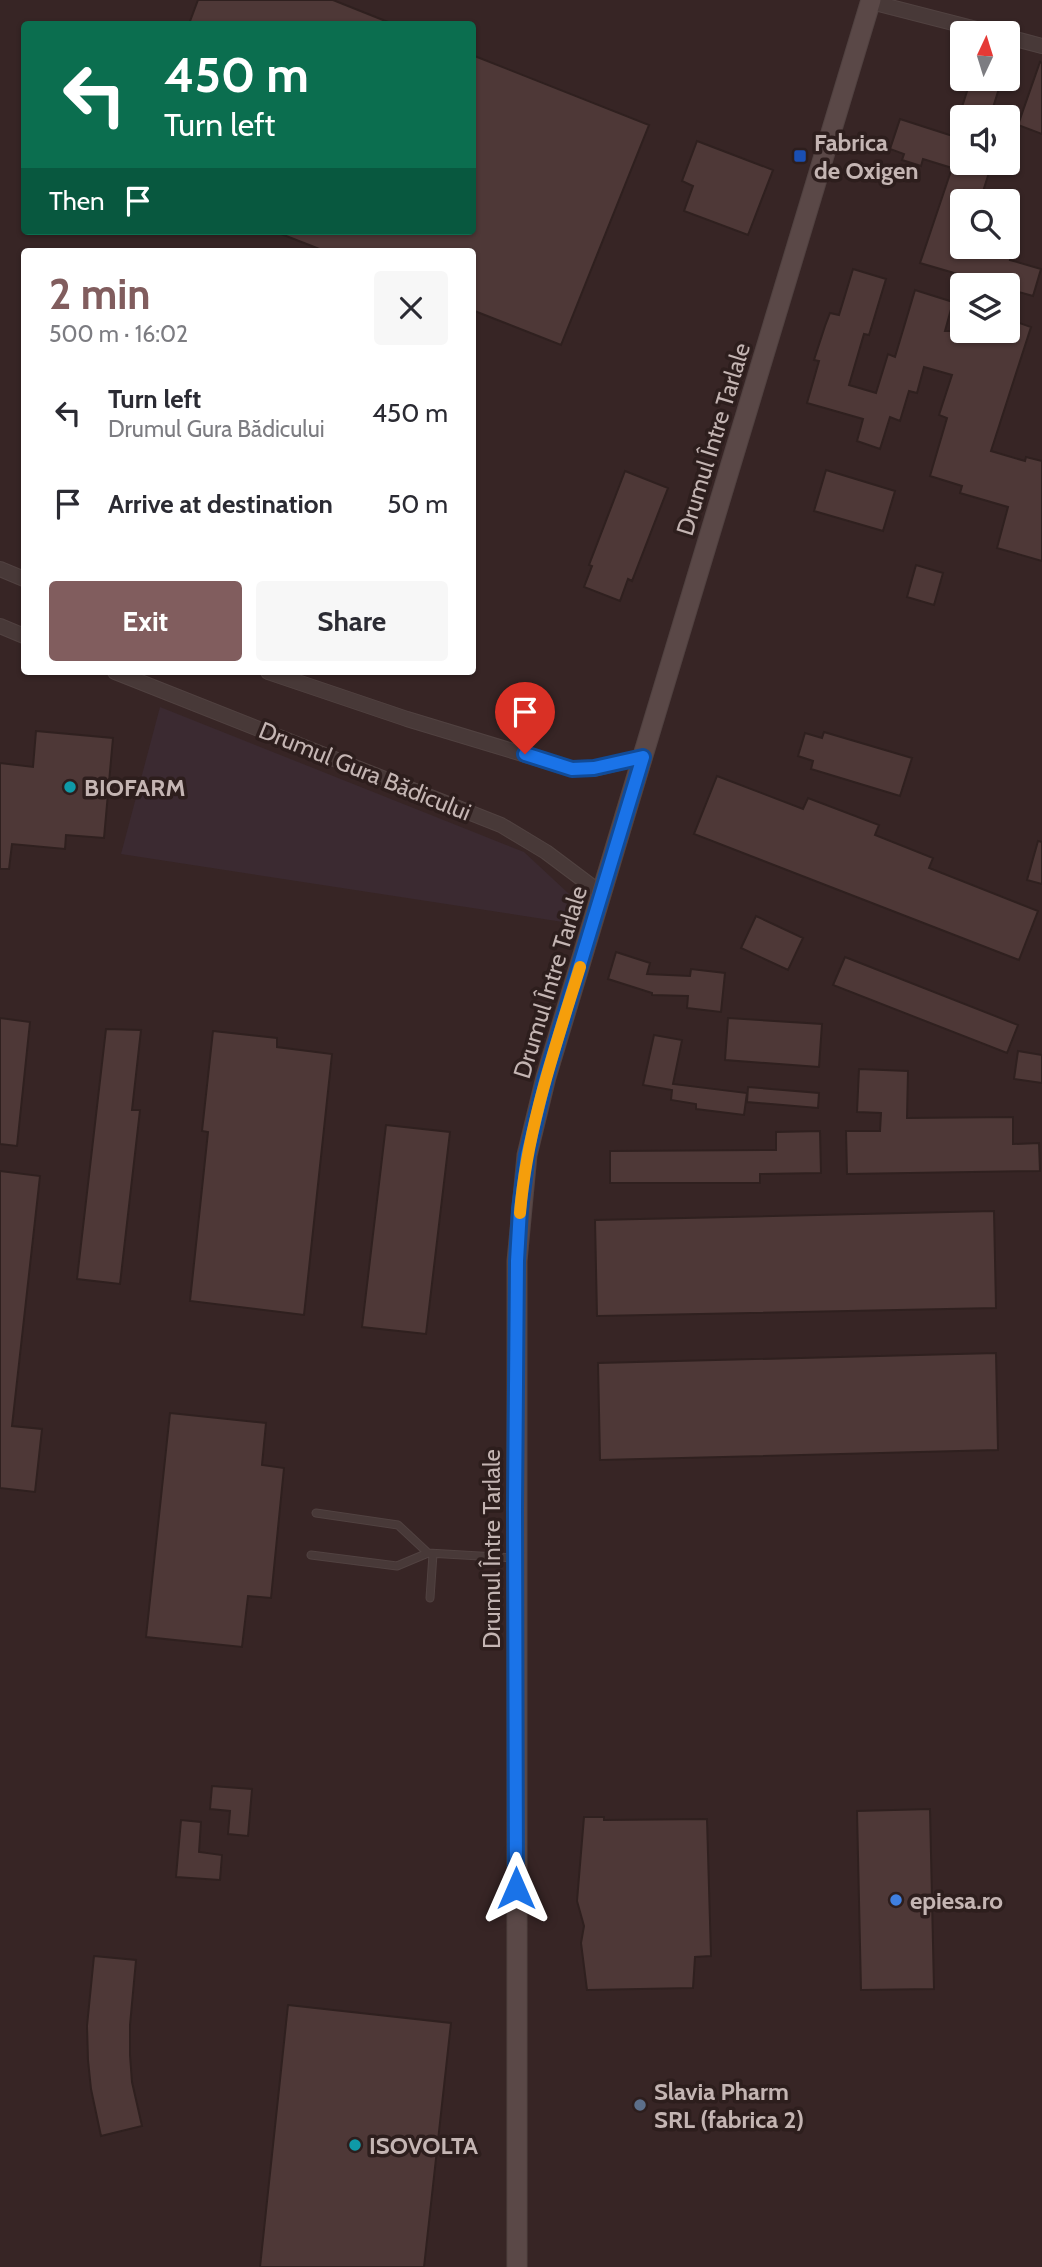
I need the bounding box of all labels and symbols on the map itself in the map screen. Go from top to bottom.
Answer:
north arrow [950,21,1020,91]
place label: Fabrica de Oxigen [814,128,919,185]
marker: Fabrica de Oxigen [792,148,808,164]
street label: Drumul Între Tarlale [670,339,756,539]
pin [495,682,555,754]
street label: Drumul Gura Bădicului [255,715,475,827]
place label: BIOFARM [84,773,185,802]
marker: BIOFARM [62,779,78,795]
street label: Drumul Între Tarlale [507,882,593,1082]
street label: Drumul Între Tarlale [477,1449,506,1649]
position arrow [479,1851,553,1925]
place label: epiesa.ro [910,1886,1003,1915]
marker: epiesa.ro [888,1892,904,1908]
place label: Slavia Pharm SRL (fabrica 2) [654,2077,804,2134]
marker: Slavia Pharm SRL (fabrica 2) [632,2097,648,2113]
place label: ISOVOLTA [369,2131,478,2160]
marker: ISOVOLTA [347,2137,363,2153]

